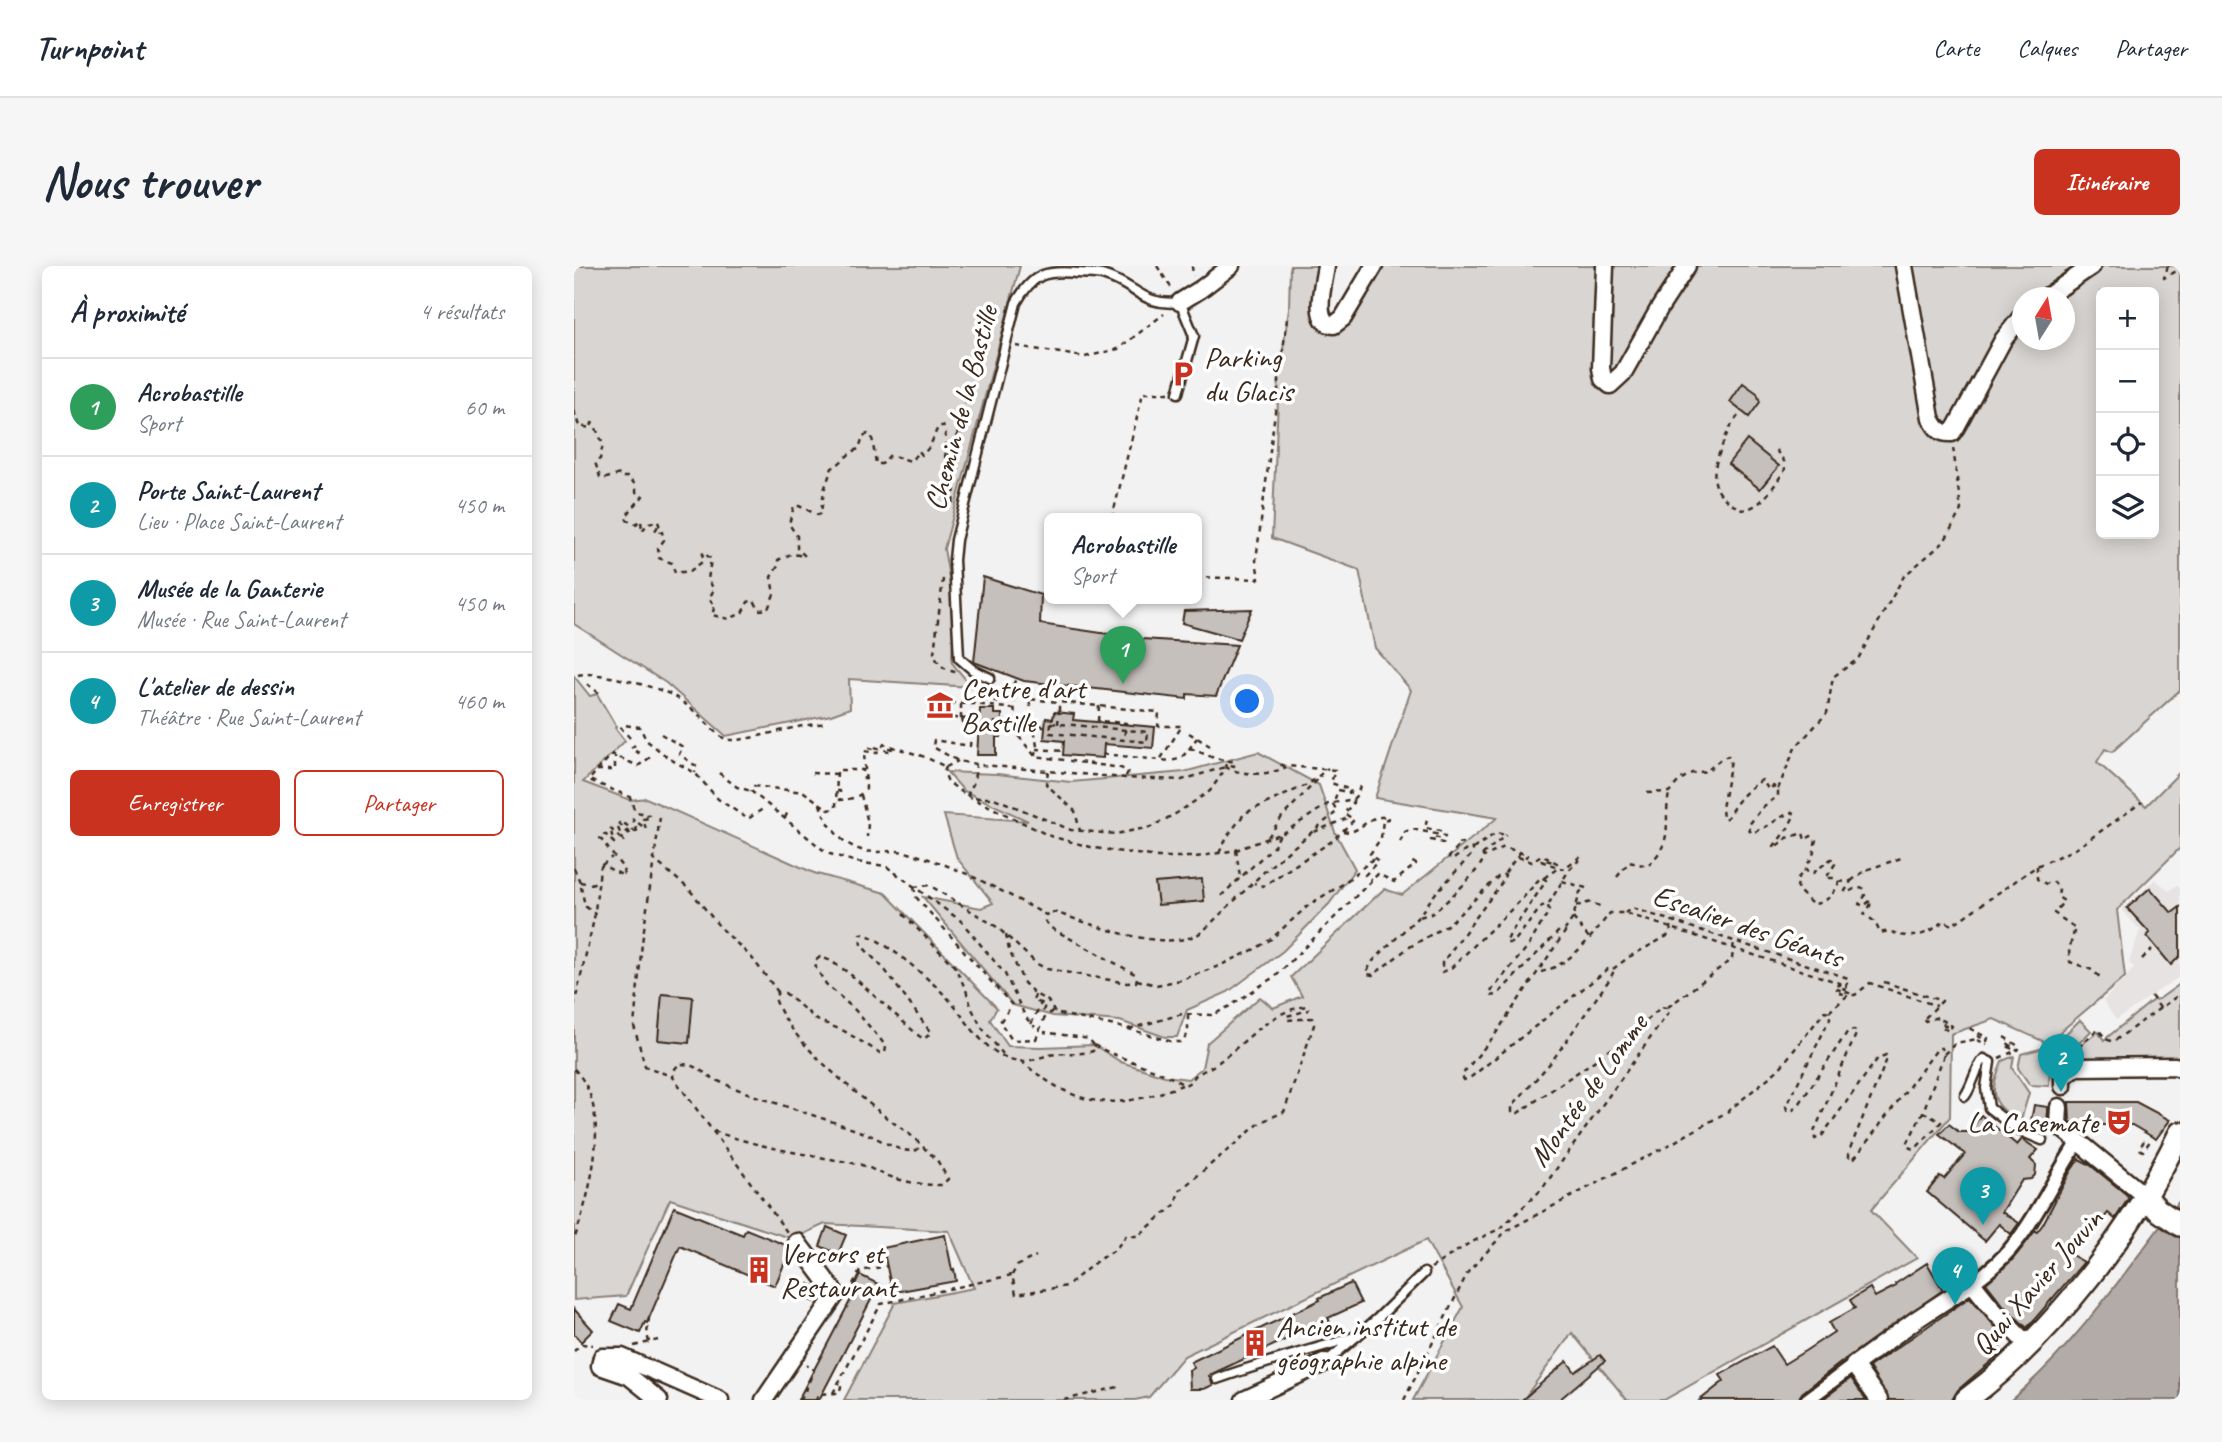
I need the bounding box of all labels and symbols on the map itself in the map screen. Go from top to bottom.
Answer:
north arrow [2012,287,2075,350]
street label: Chemin de la Bastille [915,299,1007,514]
place label: Parking du Glacis [1204,338,1295,410]
parking icon: Parking du Glacis [1168,359,1198,389]
pin: 1 [1100,626,1146,684]
place label: Centre d'art Bastille [961,669,1088,741]
your location [1230,684,1264,718]
museum icon: Centre d'art Bastille [925,690,955,720]
street label: Escalier des Géants [1648,876,1851,977]
street label: Montée de Lomme [1520,1004,1657,1174]
pin: 2 [2038,1034,2084,1092]
place label: La Casemate [1967,1103,2100,1141]
theatre icon: La Casemate [2104,1107,2134,1137]
pin: 3 [1960,1167,2006,1225]
street label: Quai Xavier Jouvin [1963,1200,2112,1363]
place label: Vercors et Restaurant [780,1234,899,1306]
pin: 4 [1932,1247,1978,1305]
building icon: Vercors et Restaurant [744,1255,774,1285]
place label: Ancien institut de géographie alpine [1276,1307,1458,1379]
building icon: Ancien institut de géographie alpine [1240,1328,1270,1358]

